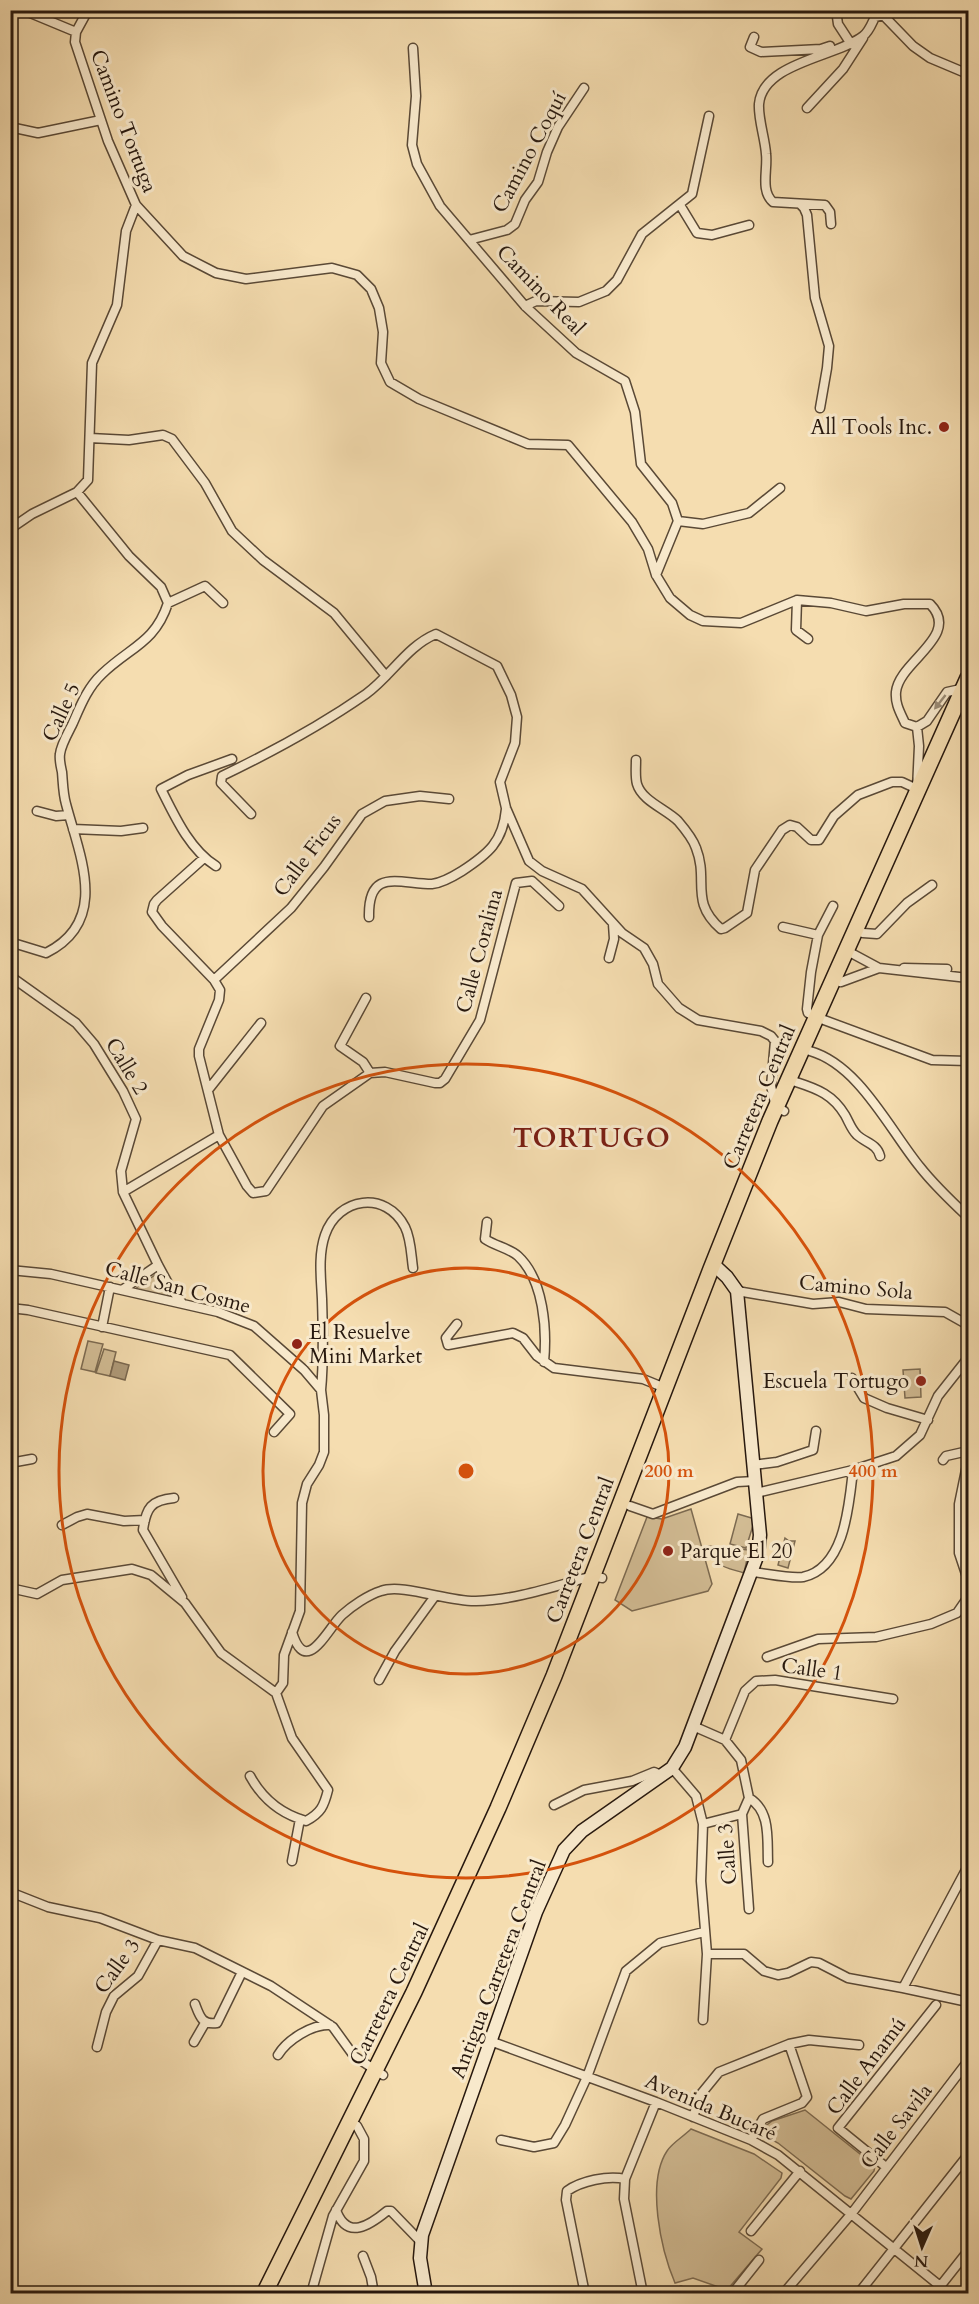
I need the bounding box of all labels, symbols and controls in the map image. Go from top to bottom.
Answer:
street label: Camino Tortuga [83,45,164,197]
street label: Camino Coquí [485,86,574,218]
street label: Camino Real [490,238,591,342]
place label: All Tools Inc. [811,413,932,442]
marker: All Tools Inc. [937,420,951,434]
street label: Calle 5 [35,678,88,746]
one-way arrow [934,694,946,709]
street label: Calle Ficus [267,808,348,903]
street label: Calle Coralina [449,886,510,1016]
street label: Carretera Central [716,1020,803,1174]
street label: Calle 2 [98,1032,155,1100]
district label: TORTUGO [513,1120,671,1157]
street label: Calle San Cosme [102,1254,254,1321]
street label: Camino Sola [798,1268,914,1307]
place label: El Resuelve Mini Market [309,1318,422,1371]
marker: El Resuelve Mini Market [290,1337,304,1351]
place label: Escuela Tortugo [763,1367,909,1396]
marker: Escuela Tortugo [914,1374,928,1388]
text: 200 m [644,1459,694,1484]
text: 400 m [848,1459,898,1484]
centre of rings [456,1461,476,1481]
street label: Carretera Central [539,1473,622,1628]
place label: Parque El 20 [680,1537,793,1566]
marker: Parque El 20 [661,1544,675,1558]
street label: Calle 1 [779,1651,845,1688]
street label: Calle 3 [711,1822,744,1886]
street label: Antigua Carretera Central [443,1856,554,2083]
street label: Carretera Central [342,1918,436,2070]
street label: Calle 3 [88,1933,147,2000]
street label: Calle Anamú [820,2011,913,2121]
street label: Avenida Bucaré [640,2067,781,2148]
street label: Calle Savila [854,2077,939,2175]
north arrow [892,2217,952,2277]
text: N [914,2250,929,2272]

